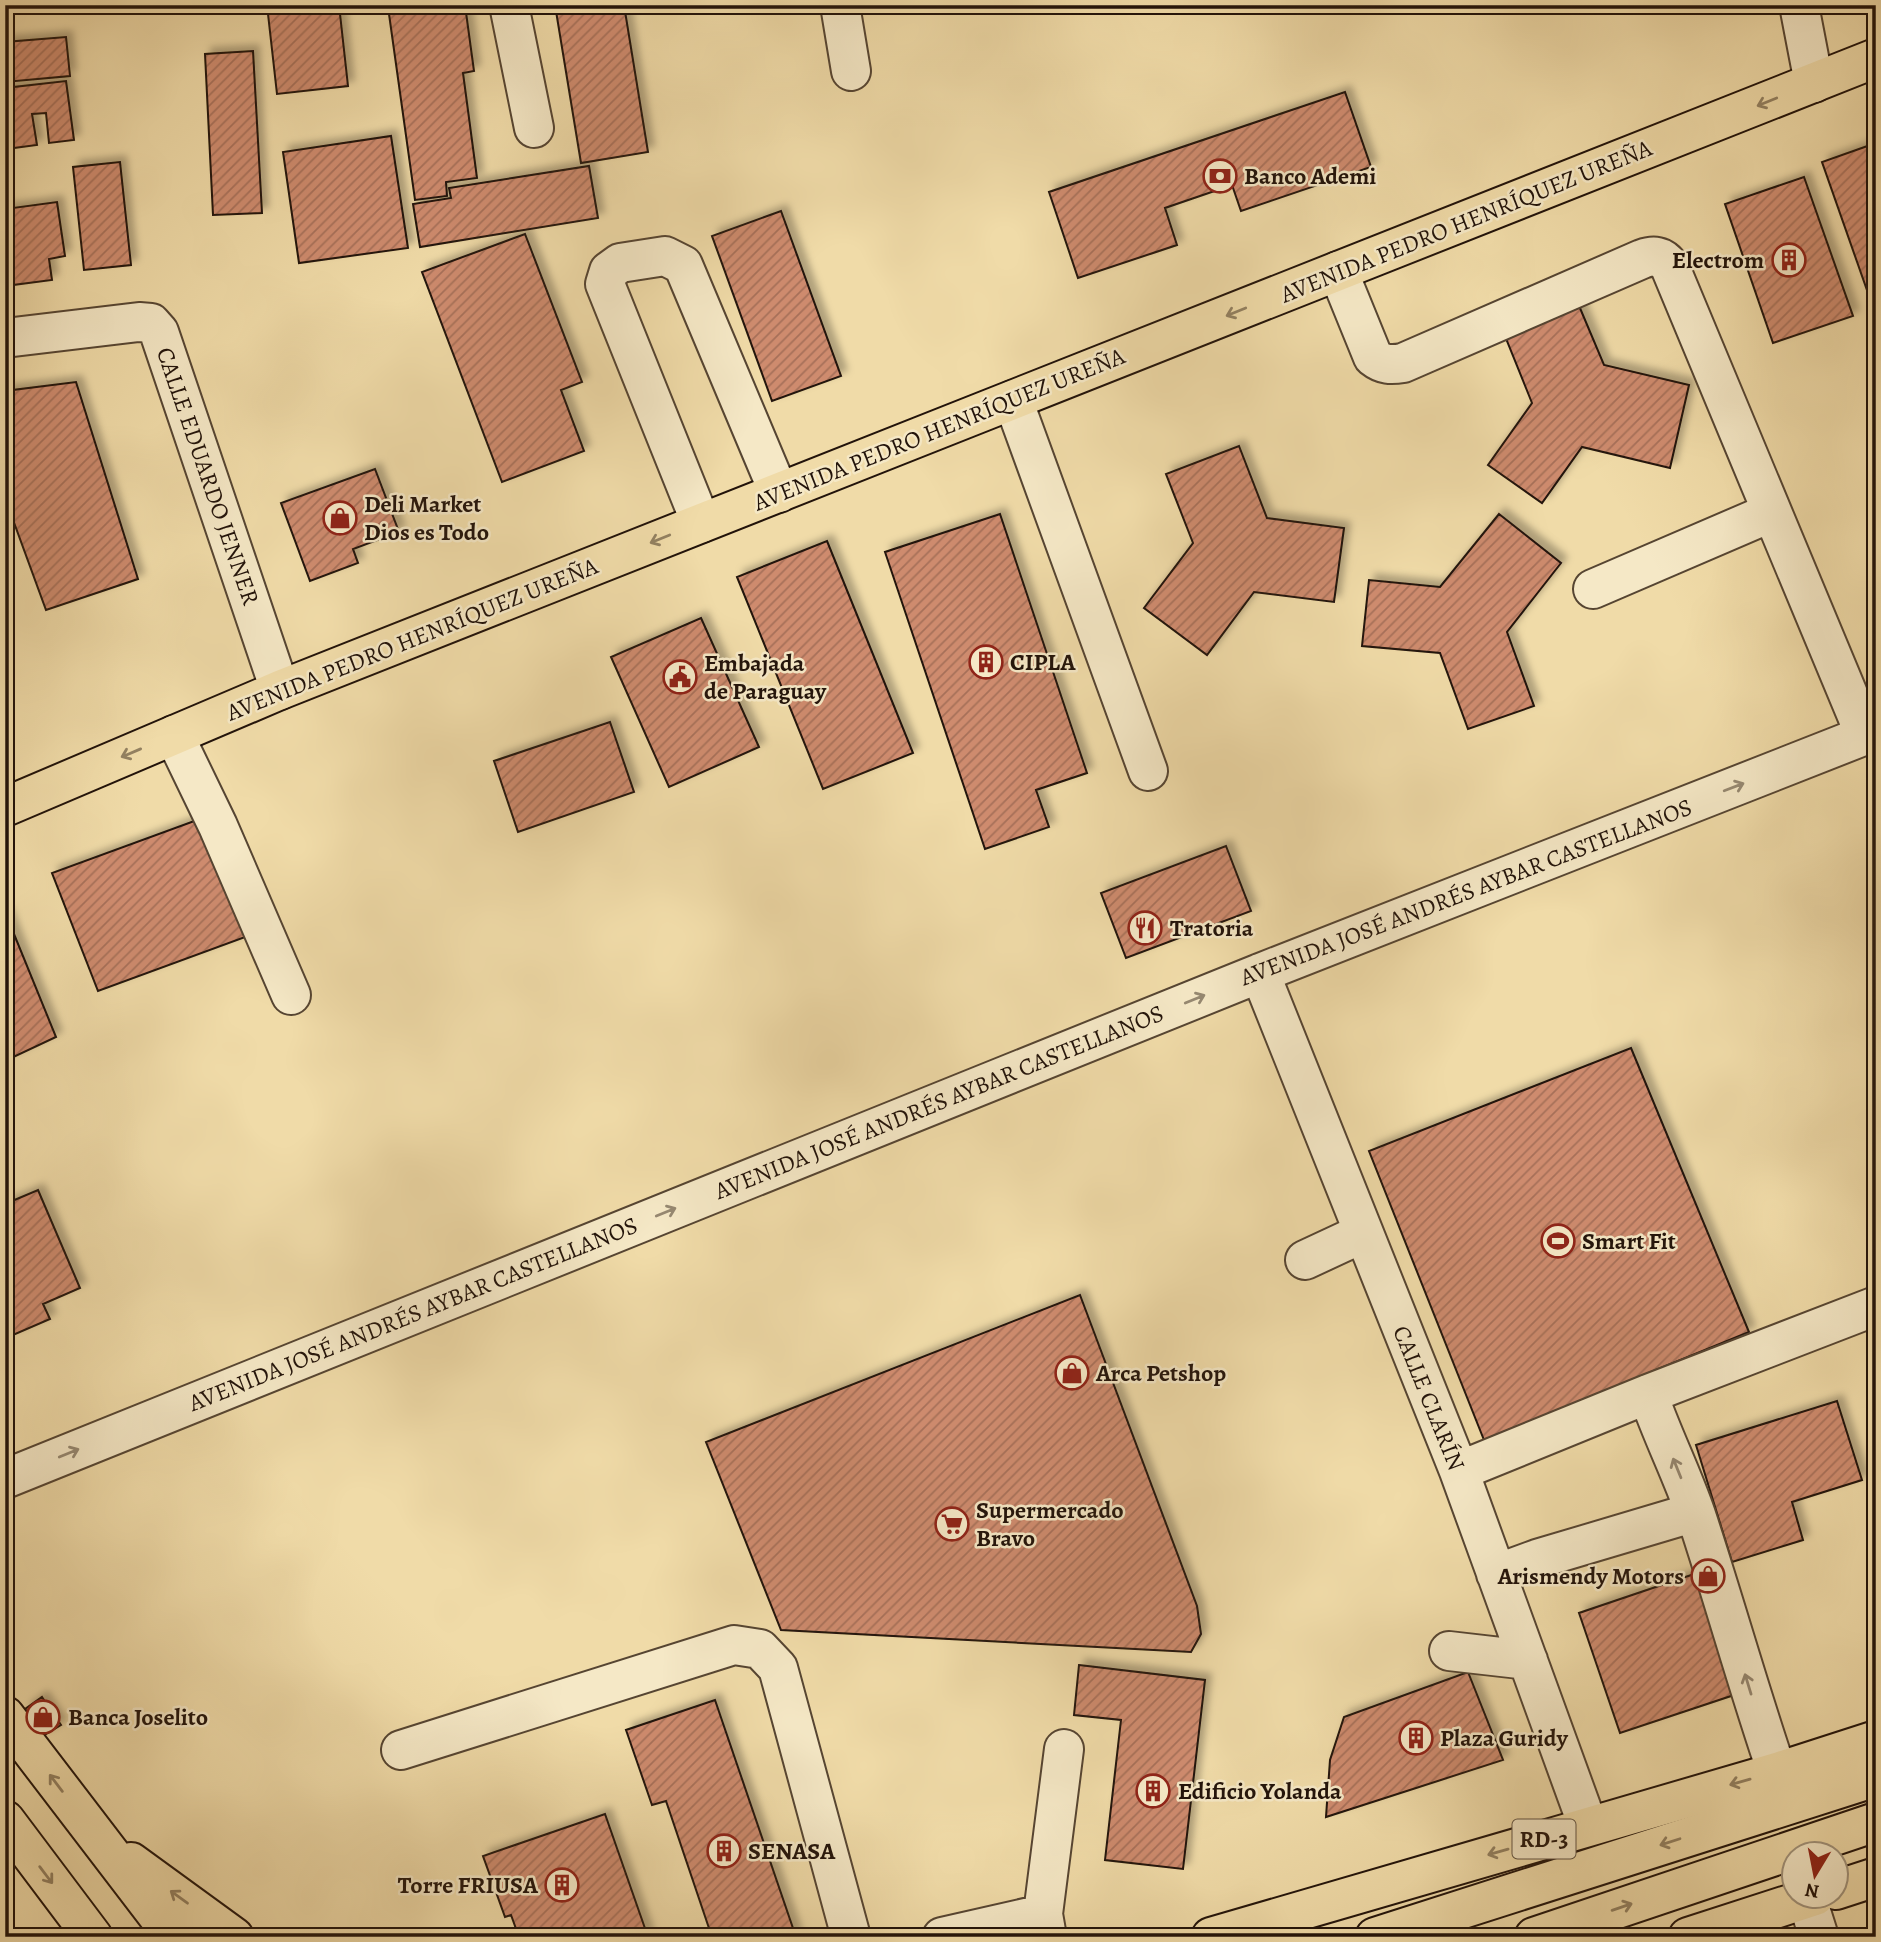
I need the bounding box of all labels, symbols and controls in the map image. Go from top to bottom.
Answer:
one-way arrow [1757,96,1778,109]
street label: AVENIDA PEDRO HENRÍQUEZ UREÑA [1275,131,1657,311]
bank icon: Banco Ademi [1201,157,1239,195]
place label: Banco Ademi [1244,160,1376,192]
building icon: Electrom [1770,241,1808,279]
place label: Electrom [1672,244,1764,276]
one-way arrow [1226,306,1248,319]
street label: AVENIDA PEDRO HENRÍQUEZ UREÑA [748,339,1130,519]
street label: CALLE EDUARDO JENNER [149,343,267,609]
place label: Deli Market Dios es Todo [364,488,489,548]
shop icon: Deli Market Dios es Todo [321,499,359,537]
one-way arrow [650,534,672,547]
street label: AVENIDA PEDRO HENRÍQUEZ UREÑA [221,549,603,729]
building icon: CIPLA [967,643,1005,681]
place label: CIPLA [1010,646,1076,678]
place label: Embajada de Paraguay [704,647,827,707]
public building icon: Embajada de Paraguay [661,658,699,696]
one-way arrow [121,747,143,760]
one-way arrow [1722,779,1744,792]
street label: AVENIDA JOSÉ ANDRÉS AYBAR CASTELLANOS [1235,791,1697,994]
restaurant icon: Tratoria [1126,909,1164,947]
place label: Tratoria [1170,912,1254,944]
one-way arrow [1184,992,1205,1005]
street label: AVENIDA JOSÉ ANDRÉS AYBAR CASTELLANOS [709,997,1168,1207]
one-way arrow [655,1205,676,1218]
street label: AVENIDA JOSÉ ANDRÉS AYBAR CASTELLANOS [183,1209,642,1419]
sports icon: Smart Fit [1539,1222,1577,1260]
place label: Smart Fit [1582,1225,1676,1257]
street label: CALLE CLARÍN [1385,1321,1473,1475]
shop icon: Arca Petshop [1053,1354,1091,1392]
place label: Arca Petshop [1095,1357,1226,1389]
one-way arrow [57,1446,79,1459]
one-way arrow [1669,1457,1682,1479]
place label: Supermercado Bravo [976,1494,1124,1554]
supermarket icon: Supermercado Bravo [933,1505,971,1543]
shop icon: Arismendy Motors [1689,1557,1727,1595]
place label: Arismendy Motors [1497,1560,1684,1592]
one-way arrow [1740,1673,1753,1695]
shop icon: Banca Joselito [24,1698,62,1736]
place label: Banca Joselito [68,1701,208,1733]
building icon: Plaza Guridy [1397,1719,1435,1757]
place label: Plaza Guridy [1440,1722,1569,1754]
building icon: Edificio Yolanda [1134,1772,1172,1810]
one-way arrow [49,1775,64,1793]
place label: Edificio Yolanda [1178,1775,1342,1807]
one-way arrow [1730,1777,1752,1790]
road number: RD-3 [1512,1820,1576,1858]
building icon: SENASA [705,1832,743,1870]
place label: SENASA [748,1835,836,1867]
one-way arrow [1659,1837,1681,1849]
north arrow [1780,1840,1850,1910]
one-way arrow [1488,1847,1510,1860]
one-way arrow [39,1865,54,1883]
building icon: Torre FRIUSA [543,1866,581,1904]
place label: Torre FRIUSA [398,1869,539,1901]
text: N [1803,1877,1821,1905]
one-way arrow [170,1890,189,1904]
one-way arrow [1610,1900,1632,1912]

